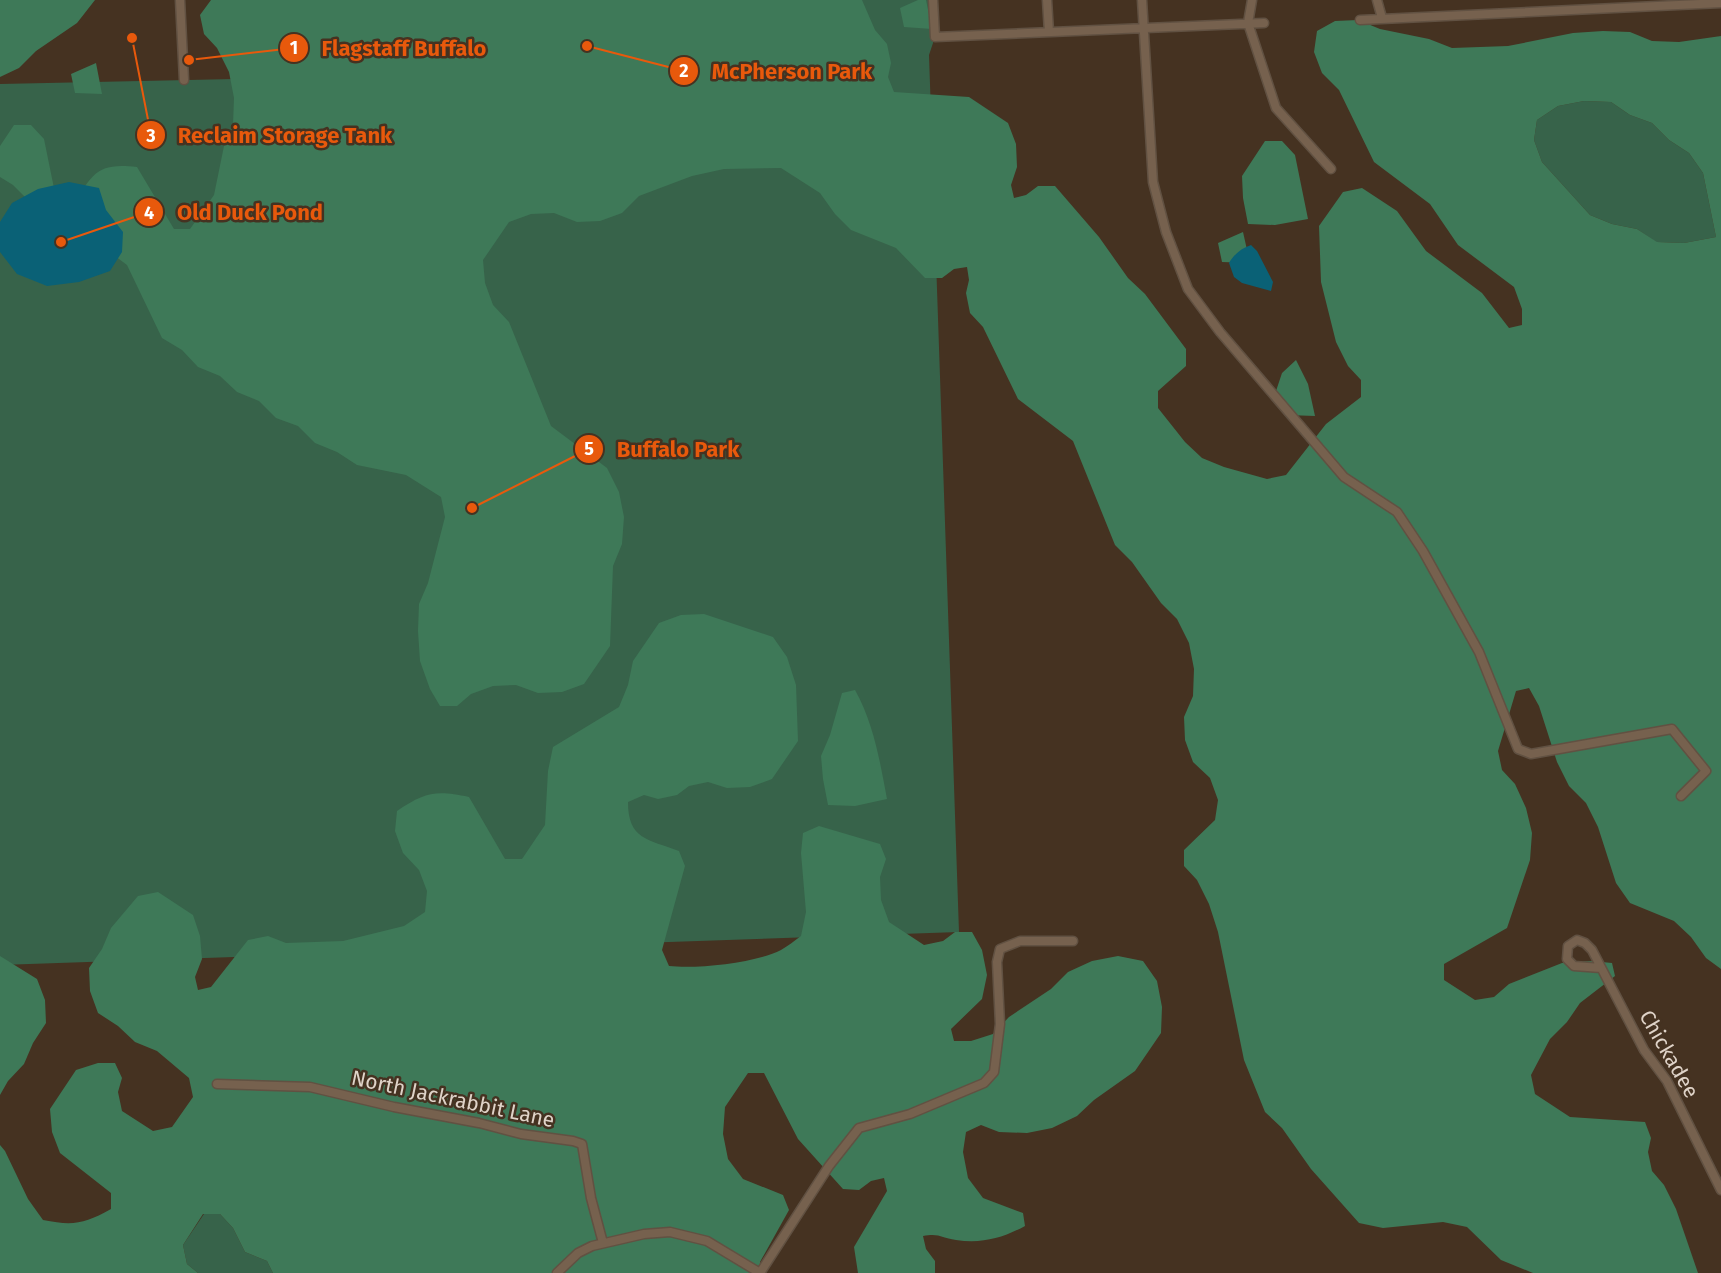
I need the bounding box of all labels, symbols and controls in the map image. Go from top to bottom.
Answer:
callout: Flagstaff Buffalo [279,28,498,68]
text: Flagstaff Buffalo [322,35,487,62]
text: 1 [290,37,298,59]
callout: McPherson Park [669,51,884,91]
text: McPherson Park [712,58,873,85]
text: 2 [679,60,689,82]
callout: Reclaim Storage Tank [136,115,405,155]
text: Reclaim Storage Tank [178,122,393,149]
text: 3 [145,125,156,147]
callout: Old Duck Pond [134,192,335,232]
text: Old Duck Pond [177,199,323,226]
text: 4 [144,202,154,224]
callout: Buffalo Park [574,429,751,469]
text: Buffalo Park [617,436,740,463]
text: 5 [584,438,594,460]
street label: Chickadee [1633,1005,1705,1103]
street label: North Jackrabbit Lane [349,1065,557,1133]

